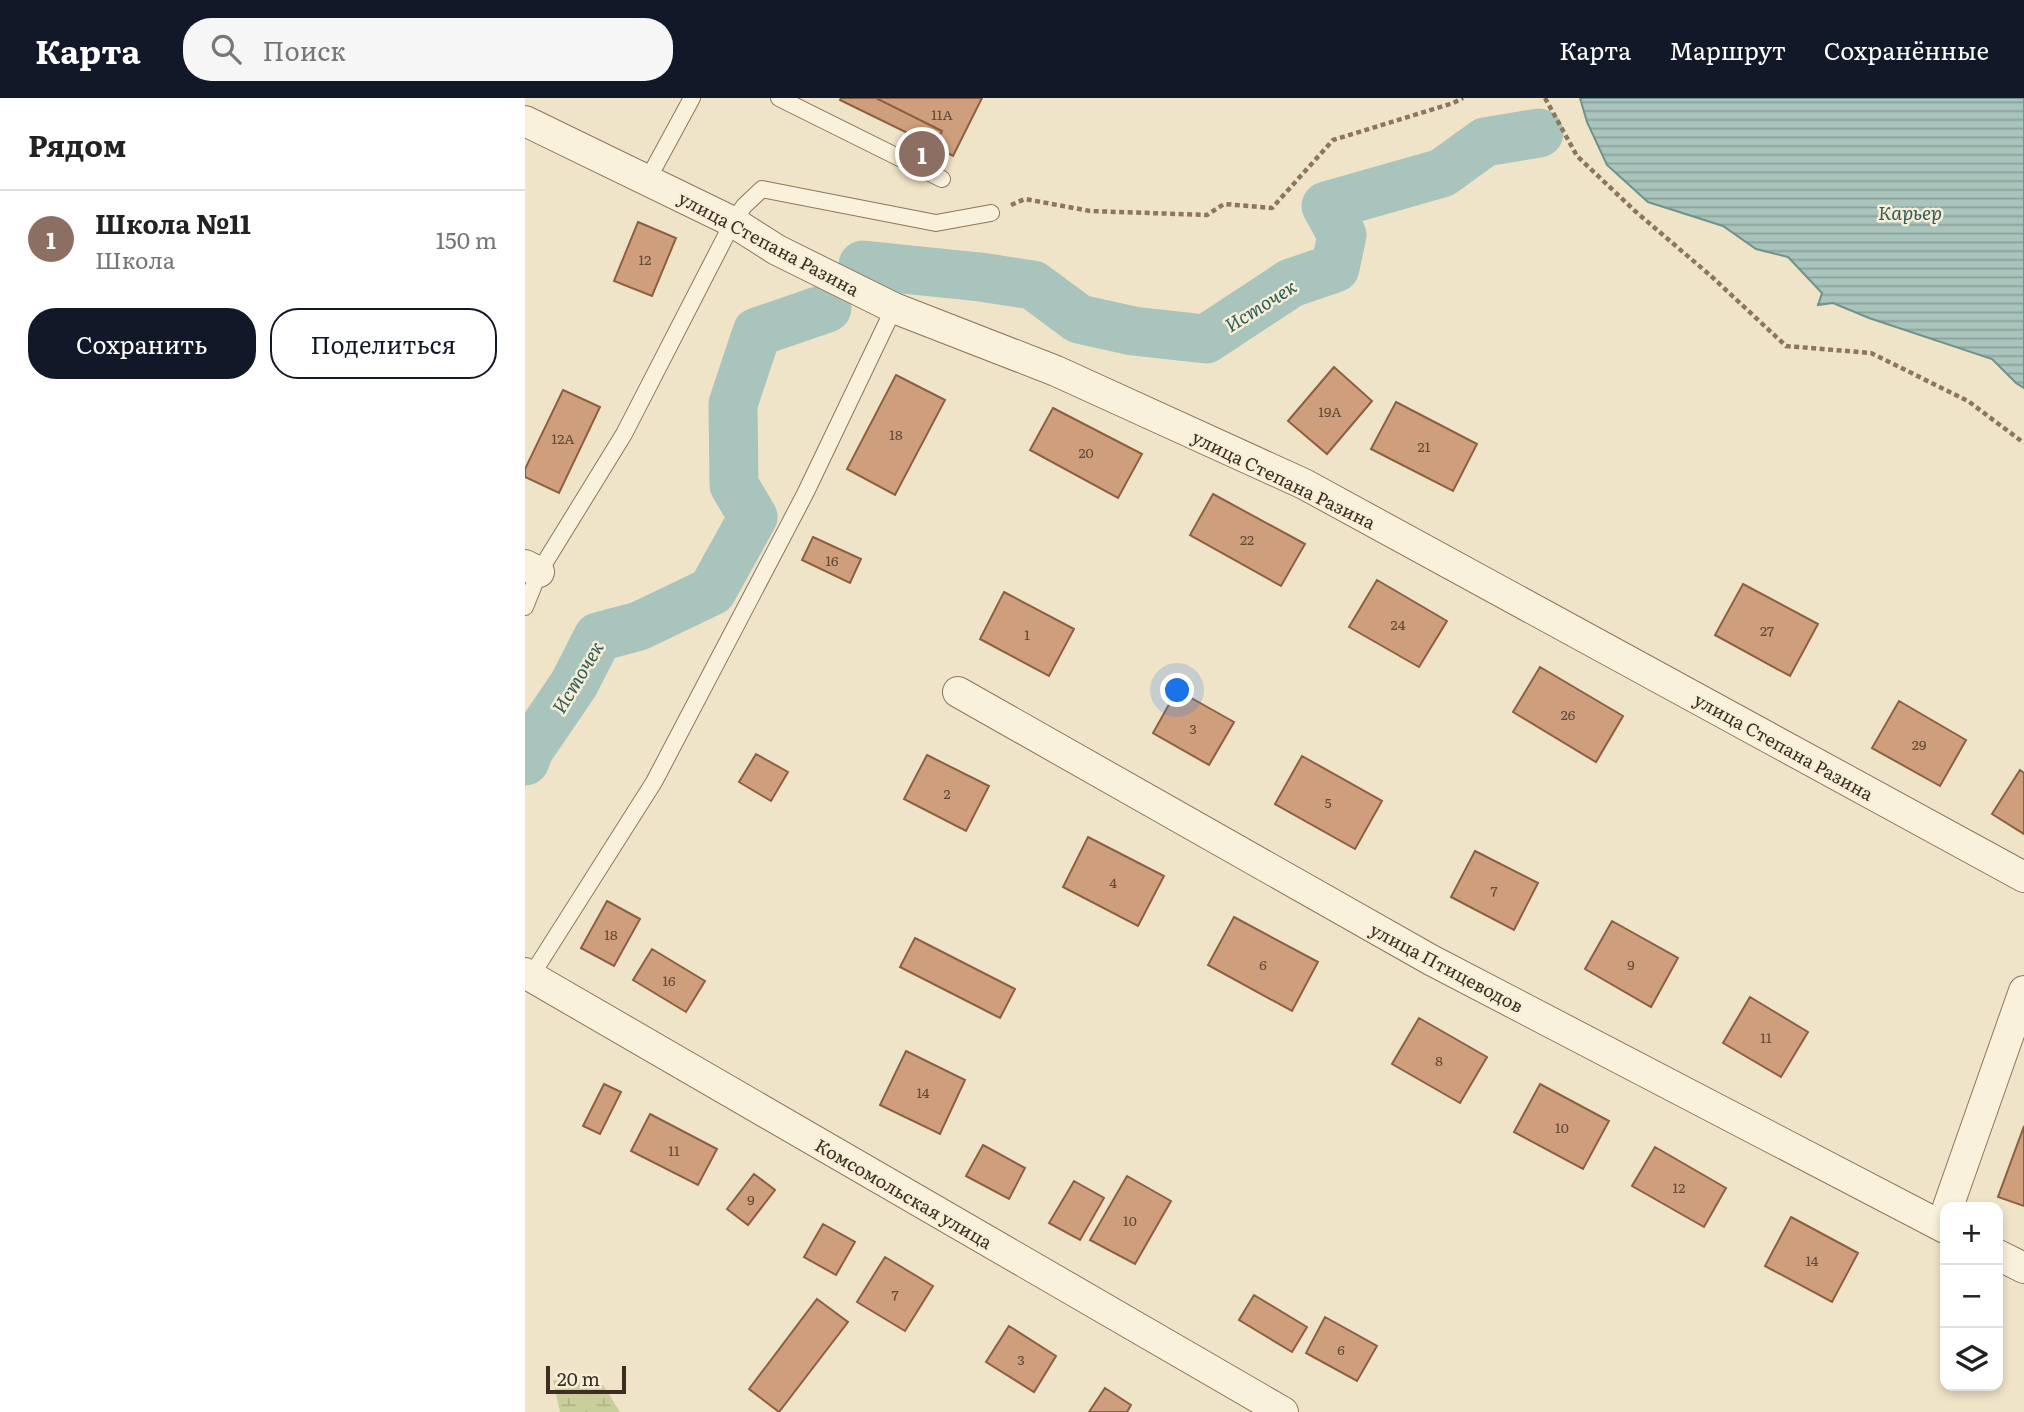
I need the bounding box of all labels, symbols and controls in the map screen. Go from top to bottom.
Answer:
search box [183,18,673,81]
text: Карта [35,25,141,74]
icon: search [207,30,245,68]
text: Поиск [263,30,346,69]
text: Карта [1559,32,1631,67]
text: Маршрут [1669,32,1786,67]
text: Сохранённые [1824,32,1989,67]
house number: 11А [931,104,954,124]
text: Рядом [28,122,126,166]
pin: 1 [899,128,945,180]
street label: улица Степана Разина [674,184,865,302]
water label: Карьер [1878,198,1942,226]
text: Школа №11 [95,203,251,242]
text: 1 [46,222,56,256]
text: 150 m [436,222,497,256]
text: Школа [95,242,175,276]
house number: 12 [639,249,651,269]
water label: Источек [1219,272,1302,338]
button: Сохранить [28,308,256,379]
button: Поделиться [270,308,497,379]
house number: 19А [1318,401,1342,421]
street label: улица Степана Разина [1188,423,1381,535]
house number: 18 [889,424,903,444]
house number: 12А [551,428,575,448]
house number: 21 [1418,436,1431,456]
house number: 20 [1078,442,1094,462]
house number: 22 [1240,529,1254,549]
house number: 16 [825,550,839,570]
house number: 24 [1391,614,1406,634]
house number: 27 [1760,620,1774,640]
house number: 1 [1024,624,1030,644]
water label: Источек [544,635,610,718]
your location [1160,673,1194,707]
street label: улица Степана Разина [1689,685,1879,807]
house number: 26 [1561,704,1576,724]
house number: 3 [1189,718,1197,738]
house number: 29 [1912,734,1926,754]
house number: 2 [943,783,951,803]
house number: 5 [1324,792,1332,812]
house number: 4 [1109,872,1117,892]
house number: 7 [1490,880,1498,900]
street label: улица Птицеводов [1366,915,1528,1019]
house number: 18 [604,924,618,944]
house number: 6 [1259,954,1267,974]
house number: 9 [1627,954,1635,974]
house number: 16 [662,970,676,990]
house number: 11 [1760,1027,1772,1047]
house number: 8 [1435,1050,1443,1070]
house number: 14 [917,1082,930,1102]
house number: 10 [1555,1117,1569,1137]
street label: Комсомольская улица [810,1131,998,1255]
house number: 11 [668,1140,680,1160]
house number: 12 [1673,1177,1685,1197]
house number: 9 [747,1189,755,1209]
map controls [1940,1202,2003,1391]
button: + [1940,1202,2003,1265]
house number: 10 [1123,1210,1137,1230]
house number: 14 [1806,1250,1819,1270]
button: − [1940,1265,2003,1328]
house number: 7 [891,1284,899,1304]
button: layers [1940,1328,2003,1391]
house number: 6 [1337,1339,1345,1359]
house number: 3 [1017,1349,1025,1369]
scale bar [546,1363,627,1395]
text: 20 m [557,1364,600,1392]

